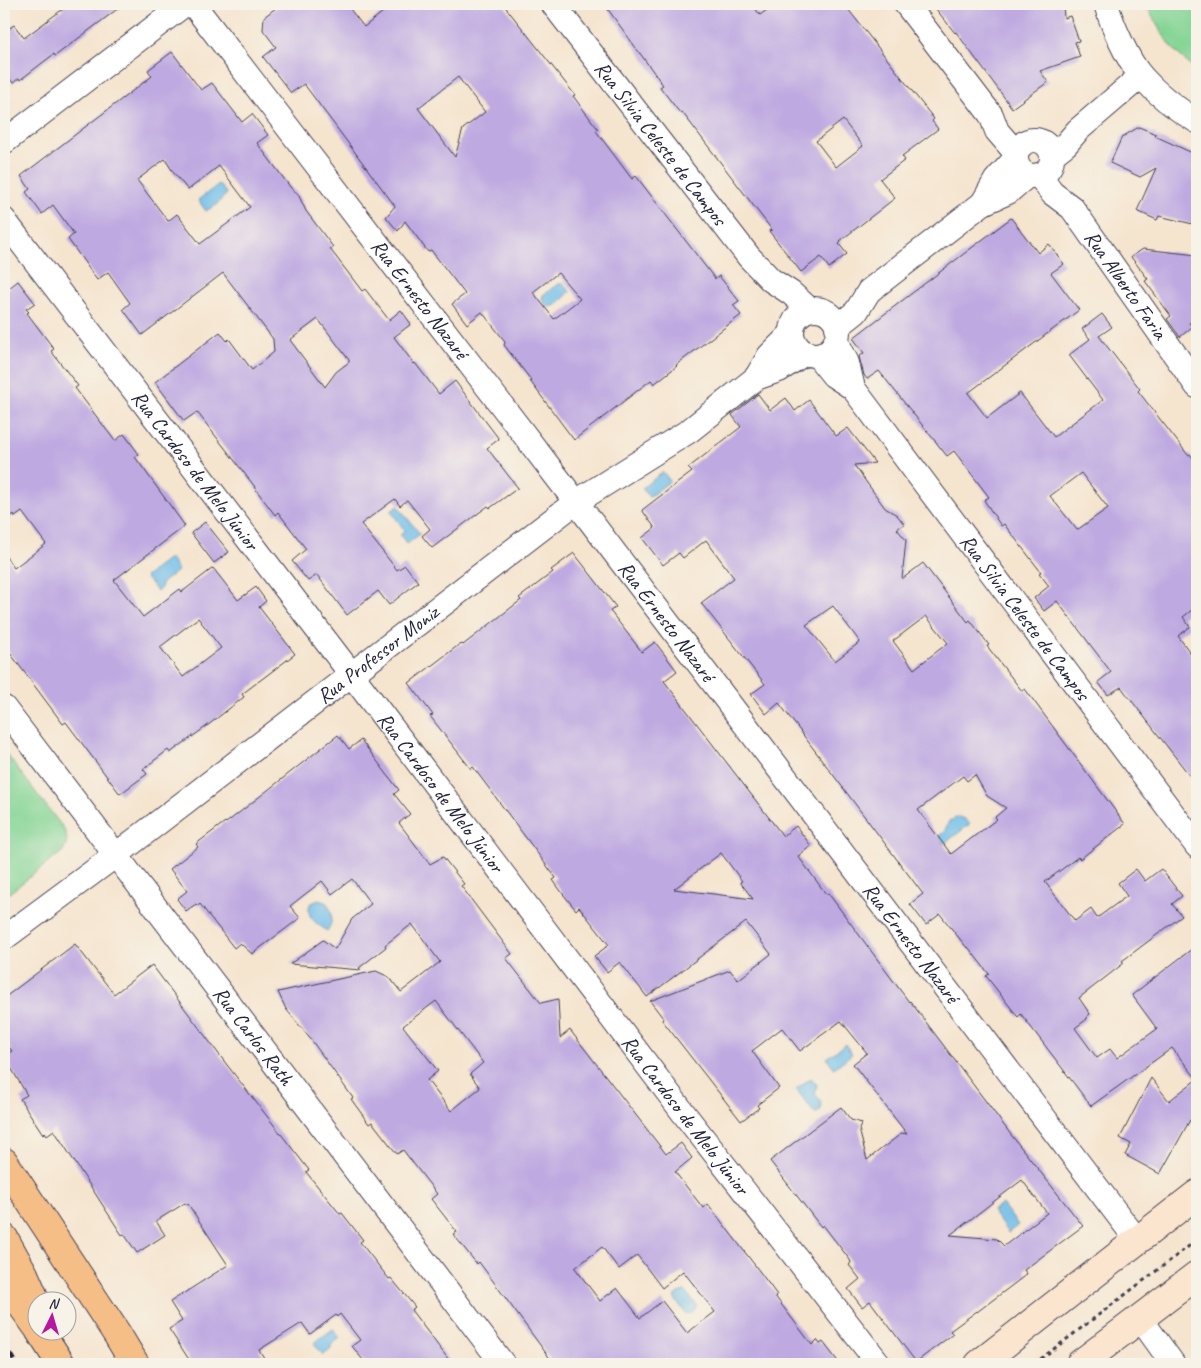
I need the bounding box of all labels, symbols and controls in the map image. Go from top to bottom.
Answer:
street label: Rua Silvia Celeste de Campos [589,56,734,232]
street label: Rua Alberto Faria [1079,225,1174,346]
street label: Rua Ernesto Nazaré [366,234,476,366]
street label: Rua Cardoso de Melo Júnior [126,385,266,556]
street label: Rua Silvia Celeste de Campos [954,529,1097,707]
street label: Rua Ernesto Nazaré [613,556,723,689]
street label: Rua Professor Moniz [312,598,445,709]
street label: Rua Cardoso de Melo Júnior [372,707,511,879]
street label: Rua Ernesto Nazaré [857,878,967,1011]
street label: Rua Carlos Rath [208,981,300,1092]
street label: Rua Cardoso de Melo Júnior [616,1030,756,1201]
north arrow [28,1290,78,1340]
text: N [48,1295,60,1313]

